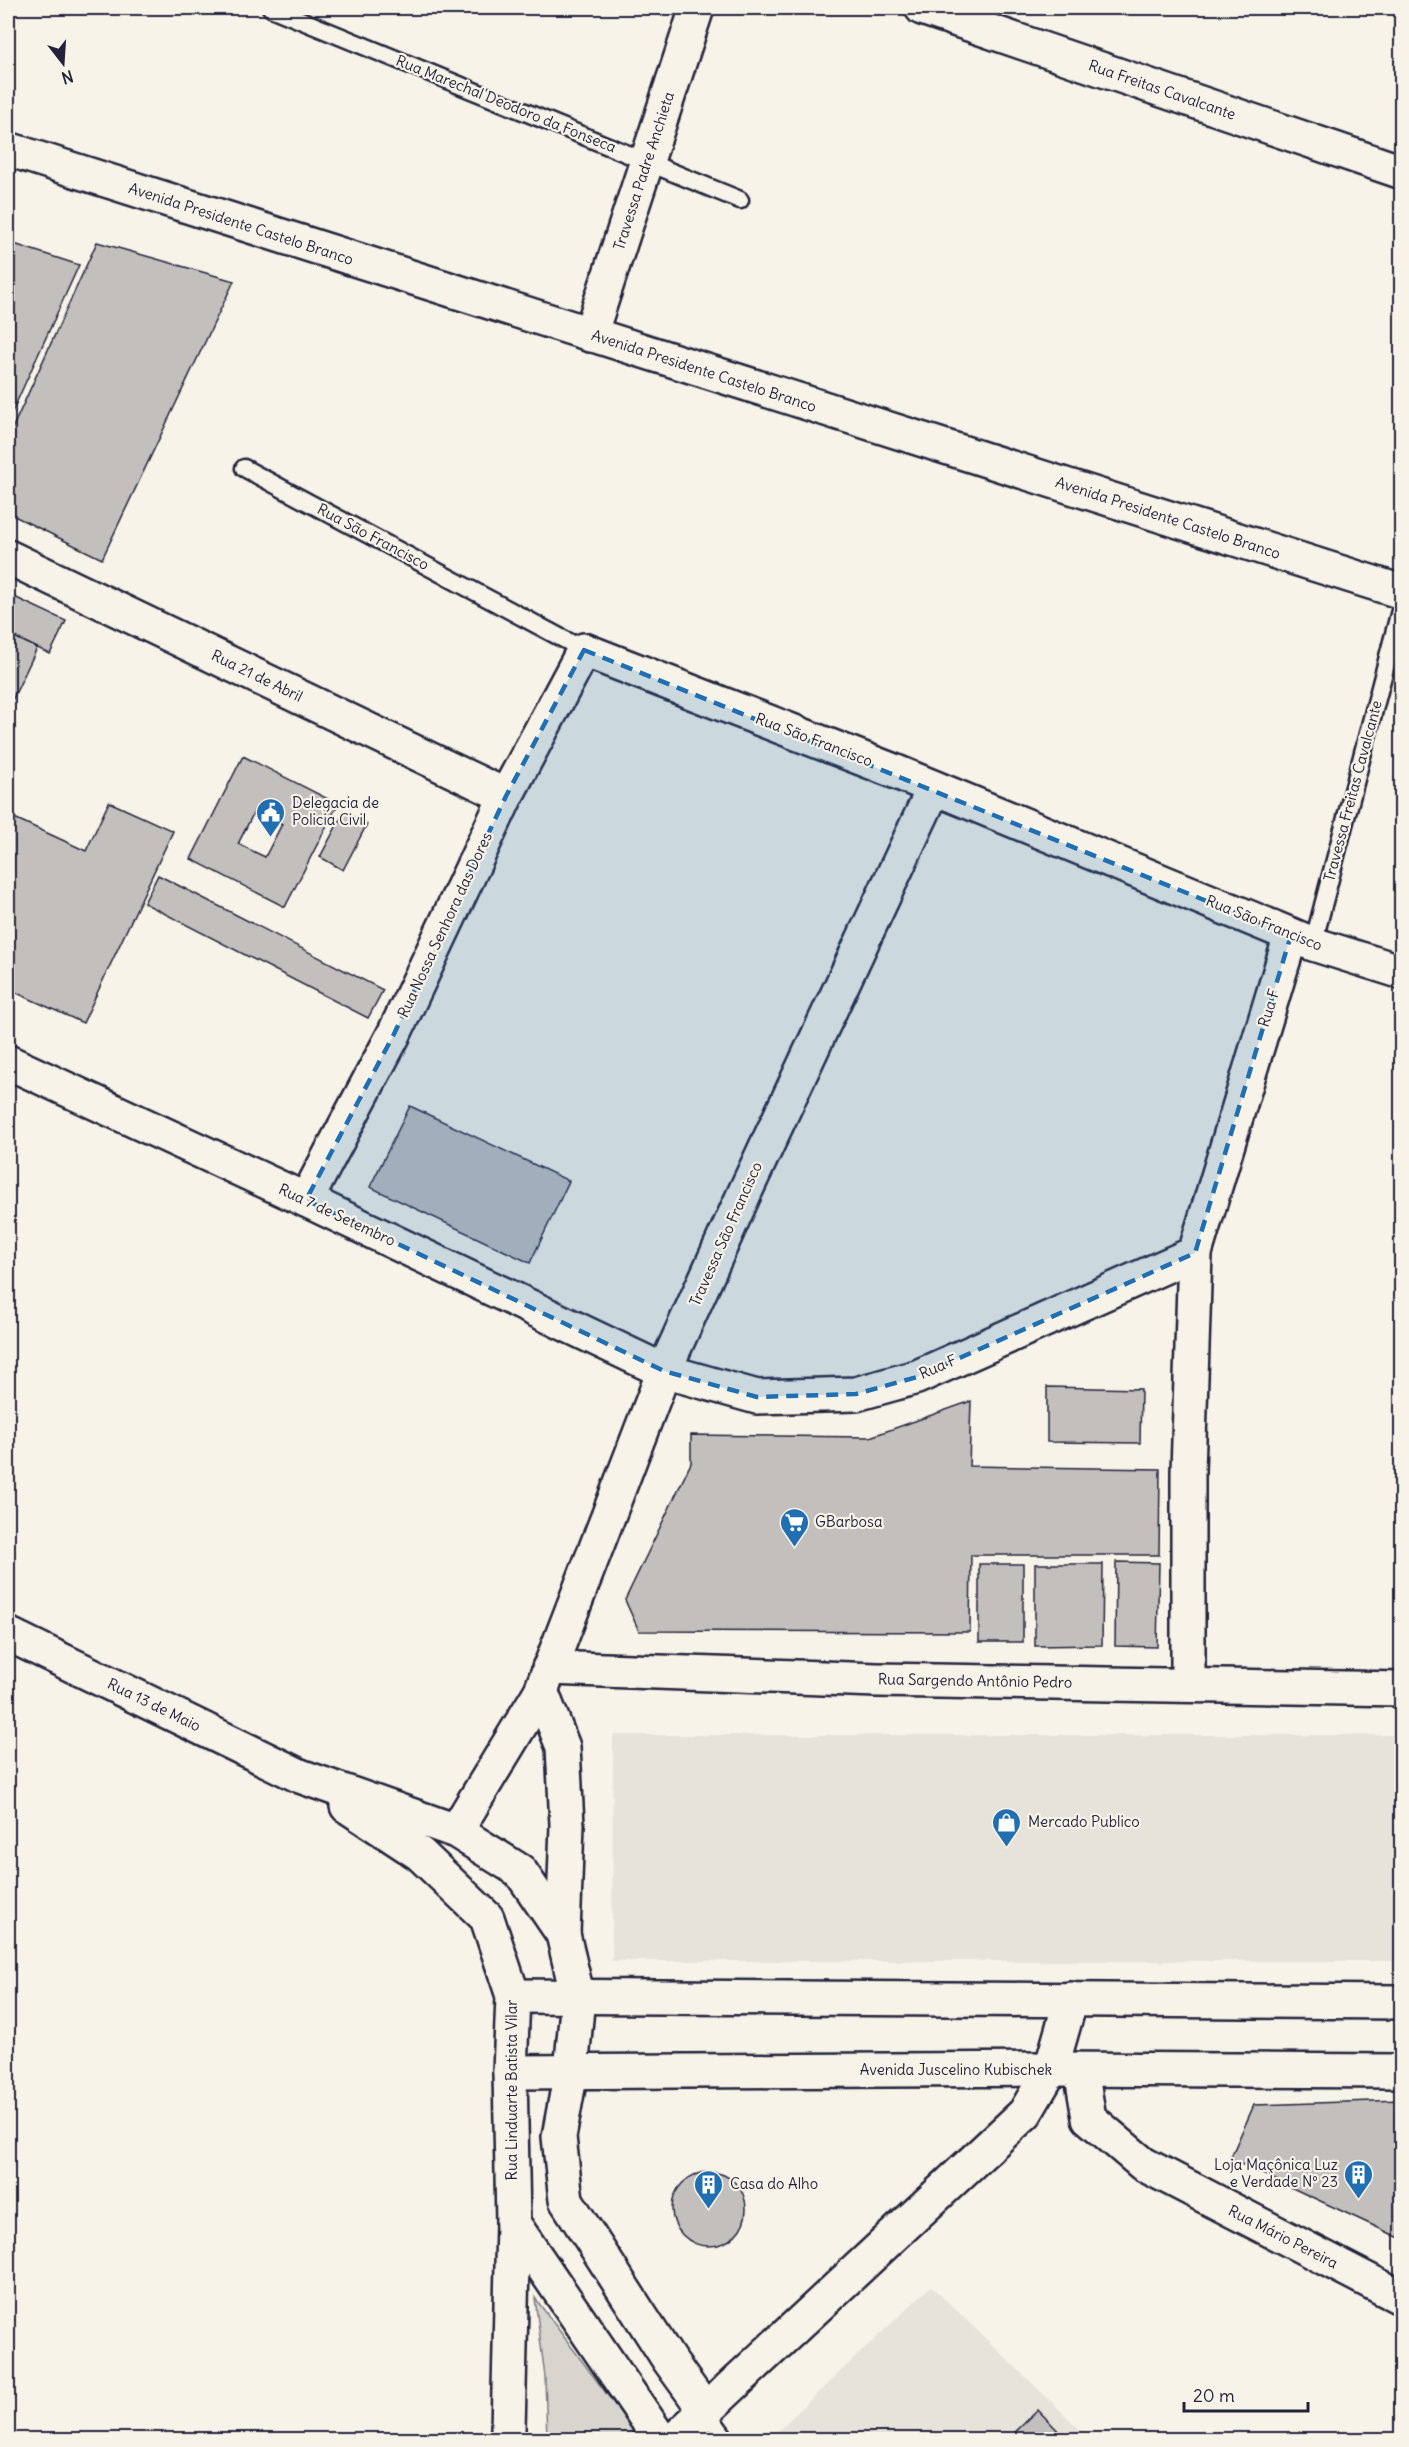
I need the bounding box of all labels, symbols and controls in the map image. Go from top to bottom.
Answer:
north arrow [33,33,93,93]
street label: Rua Marechal Deodoro da Fonseca [393,51,619,157]
street label: Rua Freitas Cavalcante [1086,55,1238,124]
text: N [59,66,76,89]
street label: Travessa Padre Anchieta [609,89,678,252]
street label: Avenida Presidente Castelo Branco [126,178,356,269]
street label: Avenida Presidente Castelo Branco [589,325,819,416]
street label: Avenida Presidente Castelo Branco [1053,472,1283,563]
street label: Rua São Francisco [314,499,432,574]
street label: Rua 21 de Abril [208,645,306,706]
street label: Travessa Freitas Cavalcante [1319,698,1386,883]
street label: Rua São Francisco [753,708,875,771]
place label: Delegacia de Policia Civil [292,793,379,829]
public building icon: Delegacia de Policia Civil [255,796,287,838]
street label: Rua Nossa Senhora das Dores [393,829,496,1021]
street label: Rua São Francisco [1203,891,1325,955]
street label: Rua F [1254,986,1283,1029]
street label: Travessa São Francisco [685,1159,766,1309]
street label: Rua 7 de Setembro [276,1179,399,1250]
street label: Rua F [916,1350,960,1383]
supermarket icon: GBarbosa [778,1506,810,1548]
place label: GBarbosa [815,1512,883,1531]
street label: Rua Sargendo Antônio Pedro [878,1669,1072,1692]
street label: Rua 13 de Maio [105,1674,204,1735]
shop icon: Mercado Publico [991,1806,1023,1848]
place label: Mercado Publico [1028,1812,1140,1831]
street label: Rua Linduarte Batista Vilar [502,2000,521,2180]
street label: Avenida Juscelino Kubischek [860,2060,1052,2079]
place label: Loja Maçônica Luz e Verdade Nº 23 [1214,2155,1338,2191]
building icon: Loja Maçônica Luz e Verdade Nº 23 [1343,2158,1375,2200]
building icon: Casa do Alho [693,2168,725,2210]
place label: Casa do Alho [730,2174,818,2193]
street label: Rua Mário Pereira [1225,2201,1342,2273]
scale bar [1184,2375,1308,2413]
text: 20 m [1193,2384,1235,2407]

